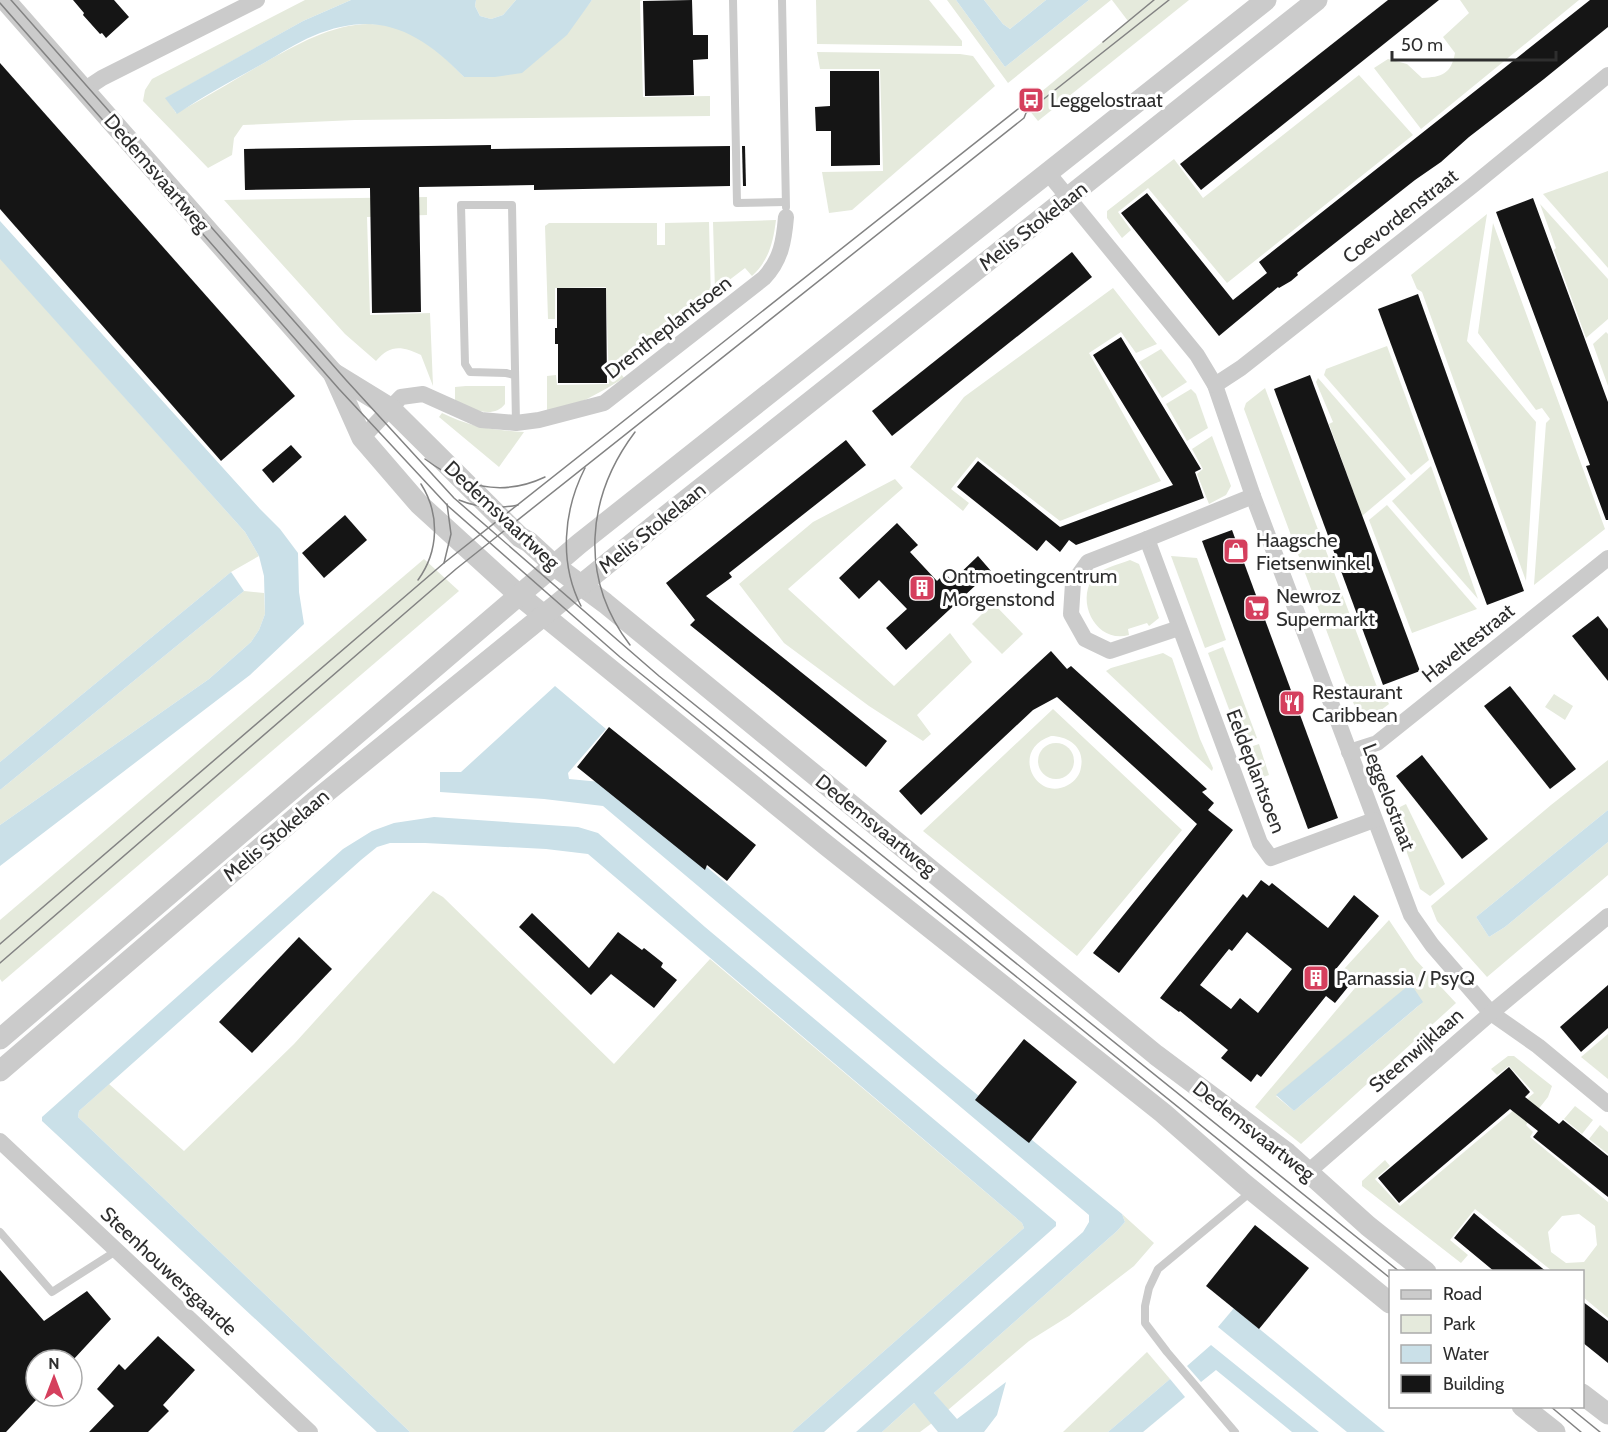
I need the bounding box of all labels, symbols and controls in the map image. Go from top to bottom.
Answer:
scale bar [1392,24,1556,62]
text: 50 m [1401,34,1443,56]
bus stop icon: Leggelostraat [1016,85,1046,115]
place label: Leggelostraat [1050,88,1163,112]
street label: Dedemsvaartweg [99,109,215,238]
street label: Coevordenstraat [1338,163,1463,268]
street label: Melis Stokelaan [974,176,1092,276]
street label: Drentheplantsoen [600,270,736,384]
street label: Dedemsvaartweg [440,456,565,575]
street label: Melis Stokelaan [594,477,710,579]
place label: Haagsche Fietsenwinkel [1256,528,1371,575]
shop icon: Haagsche Fietsenwinkel [1221,536,1251,566]
place label: Ontmoetingcentrum Morgenstond [942,564,1117,611]
building icon: Ontmoetingcentrum Morgenstond [907,573,937,603]
place label: Newroz Supermarkt [1276,584,1375,631]
supermarket icon: Newroz Supermarkt [1242,593,1272,623]
street label: Haveltestraat [1417,598,1519,687]
place label: Restaurant Caribbean [1312,680,1403,727]
restaurant icon: Restaurant Caribbean [1277,688,1307,718]
street label: Eeldeplantsoen [1221,706,1291,836]
street label: Leggelostraat [1358,740,1421,854]
street label: Dedemsvaartweg [811,769,942,882]
street label: Melis Stokelaan [218,784,334,886]
building icon: Parnassia / PsyQ [1301,963,1331,993]
place label: Parnassia / PsyQ [1336,966,1475,990]
street label: Steenwijklaan [1364,1003,1468,1097]
street label: Dedemsvaartweg [1188,1076,1321,1187]
street label: Steenhouwersgaarde [96,1202,242,1340]
legend [1389,1270,1584,1408]
text: Road [1443,1283,1482,1305]
text: Park [1443,1313,1476,1335]
text: Water [1443,1343,1489,1365]
north arrow [24,1348,84,1408]
text: N [48,1354,60,1373]
text: Building [1443,1373,1505,1395]

